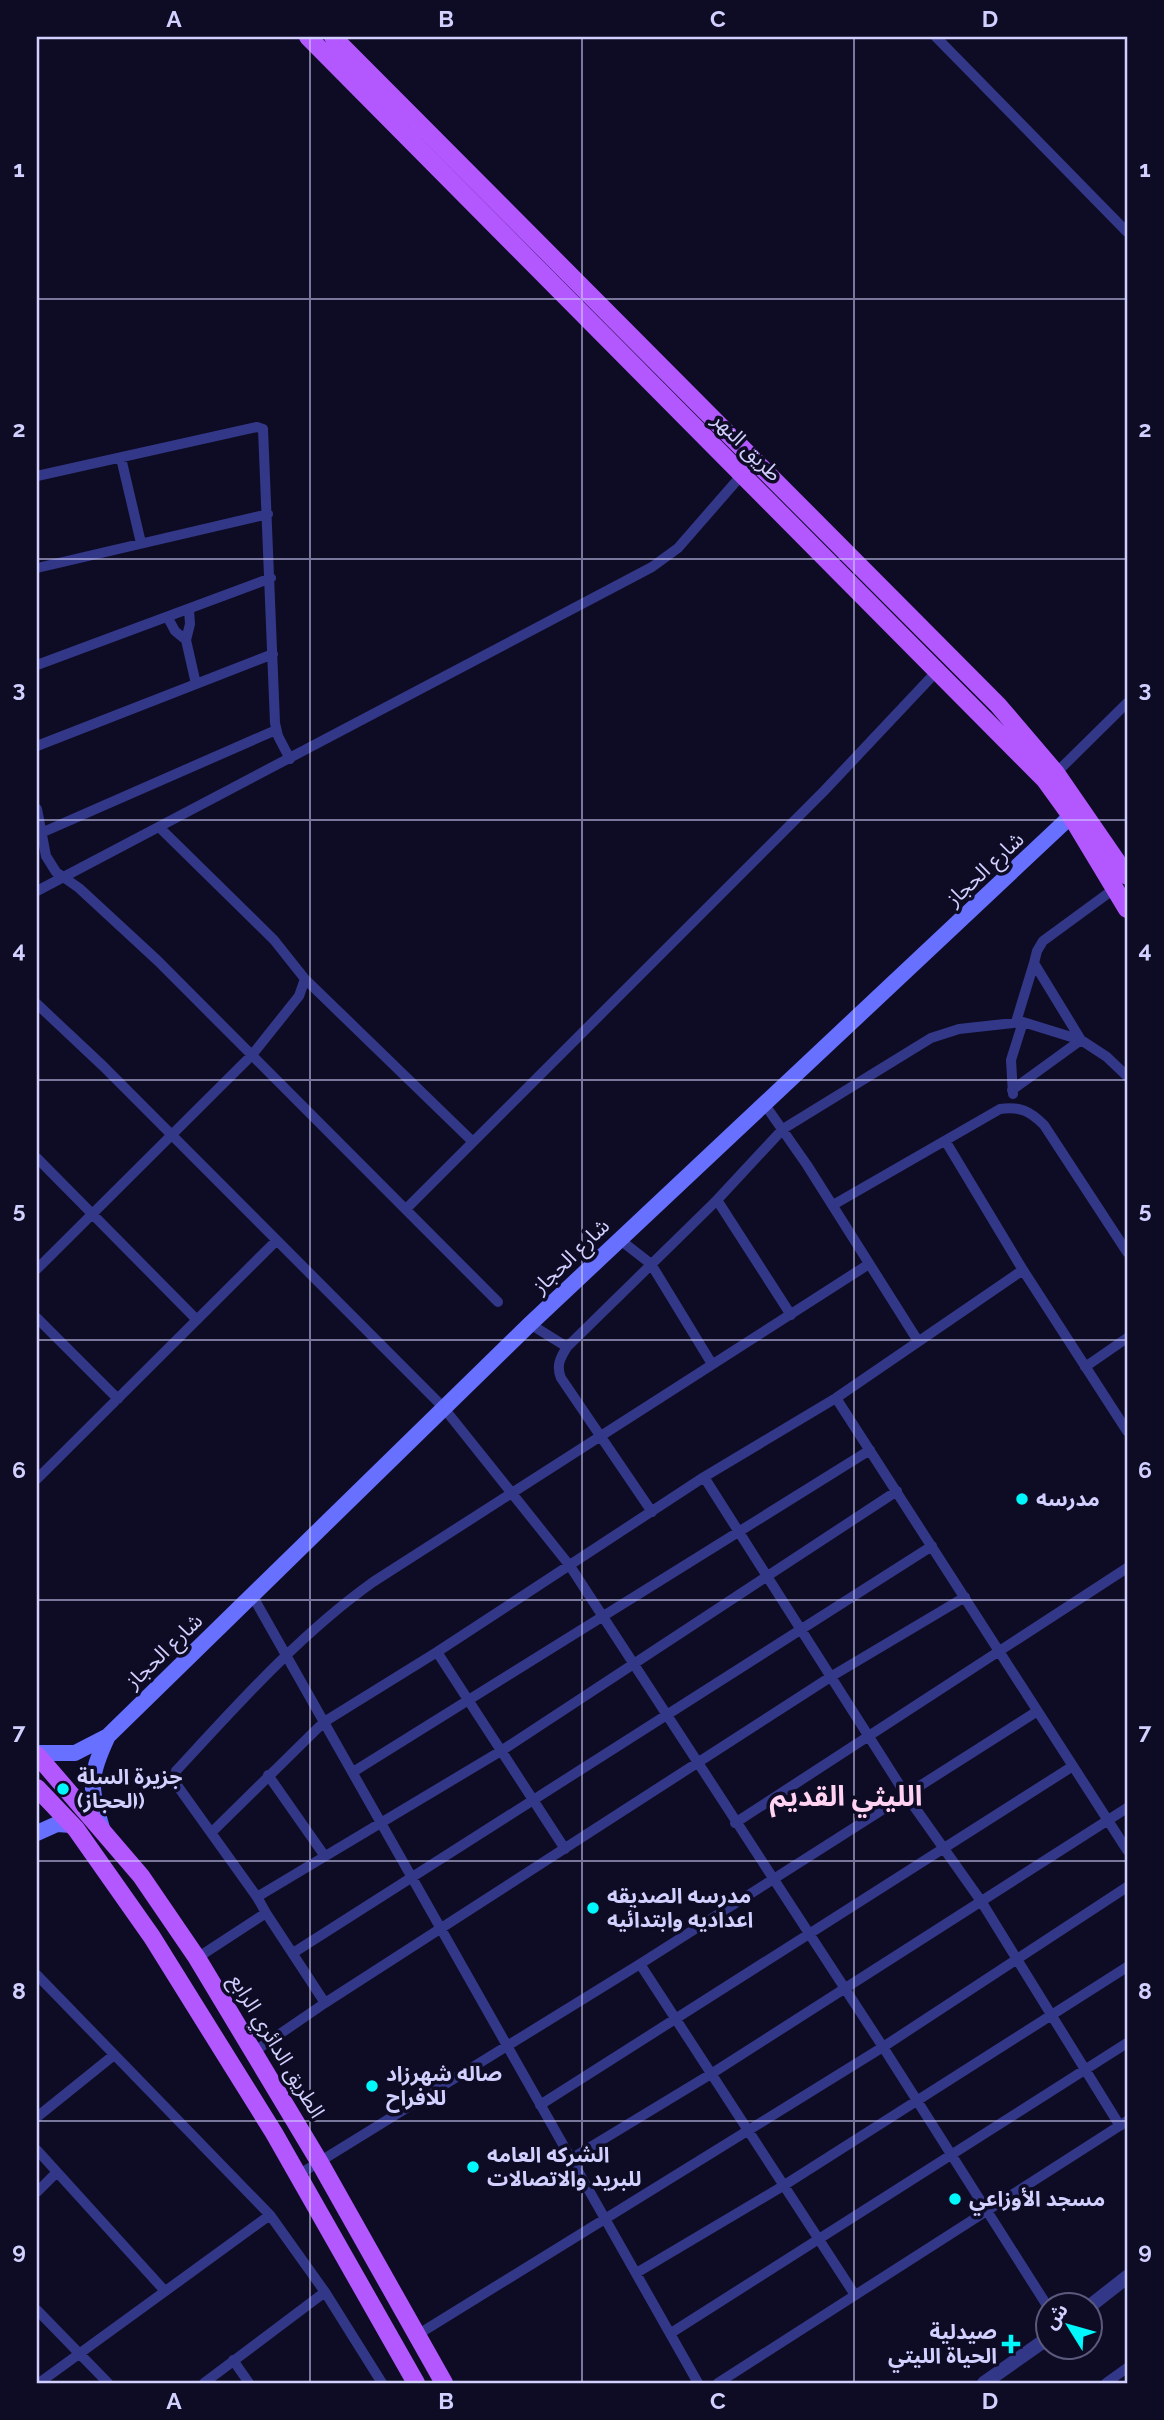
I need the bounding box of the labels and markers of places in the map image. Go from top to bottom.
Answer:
place label: مدرسه [1036,1486,1100,1511]
marker: مدرسه [1014,1491,1030,1507]
place label: جزيرة السلة (الحجاز) [77,1764,182,1813]
marker: جزيرة السلة (الحجاز) [55,1781,71,1797]
place label: مدرسه الصديقه اعداديه وابتدائيه [607,1883,753,1932]
marker: مدرسه الصديقه اعداديه وابتدائيه [585,1900,601,1916]
place label: صاله شهرزاد للافراح [386,2061,502,2113]
marker: صاله شهرزاد للافراح [364,2078,380,2094]
place label: الشركه العامه للبريد والاتصالات [487,2142,641,2191]
marker: الشركه العامه للبريد والاتصالات [465,2159,481,2175]
place label: مسجد الأوزاعي [969,2186,1105,2216]
marker: مسجد الأوزاعي [947,2191,963,2207]
place label: صيدلية الحياة الليتي [888,2319,997,2373]
marker: صيدلية الحياة الليتي [1003,2336,1019,2352]

